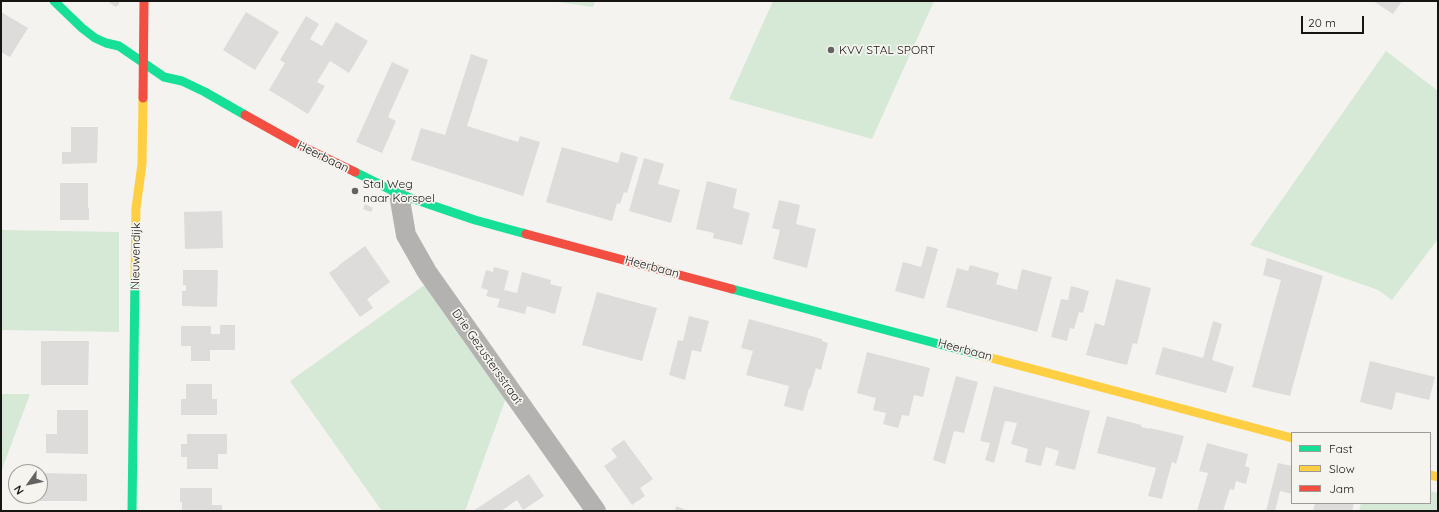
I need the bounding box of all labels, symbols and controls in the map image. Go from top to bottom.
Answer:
scale bar [1303,8,1366,34]
text: 20 m [1308,15,1336,30]
place label: KVV STAL SPORT [839,43,935,57]
marker: KVV STAL SPORT [826,45,836,55]
street label: Heerbaan [295,138,351,176]
place label: Stal Weg naar Korspel [363,177,435,205]
marker: Stal Weg naar Korspel [350,186,360,196]
street label: Nieuwendijk [128,222,144,290]
street label: Heerbaan [623,253,681,281]
street label: Drie Gezustersstraat [449,307,525,407]
street label: Heerbaan [936,336,994,364]
legend [1291,432,1431,504]
text: Fast [1329,441,1353,456]
text: Slow [1329,461,1355,476]
north arrow [8,464,48,504]
text: Jam [1329,481,1354,496]
text: N [11,483,27,497]

